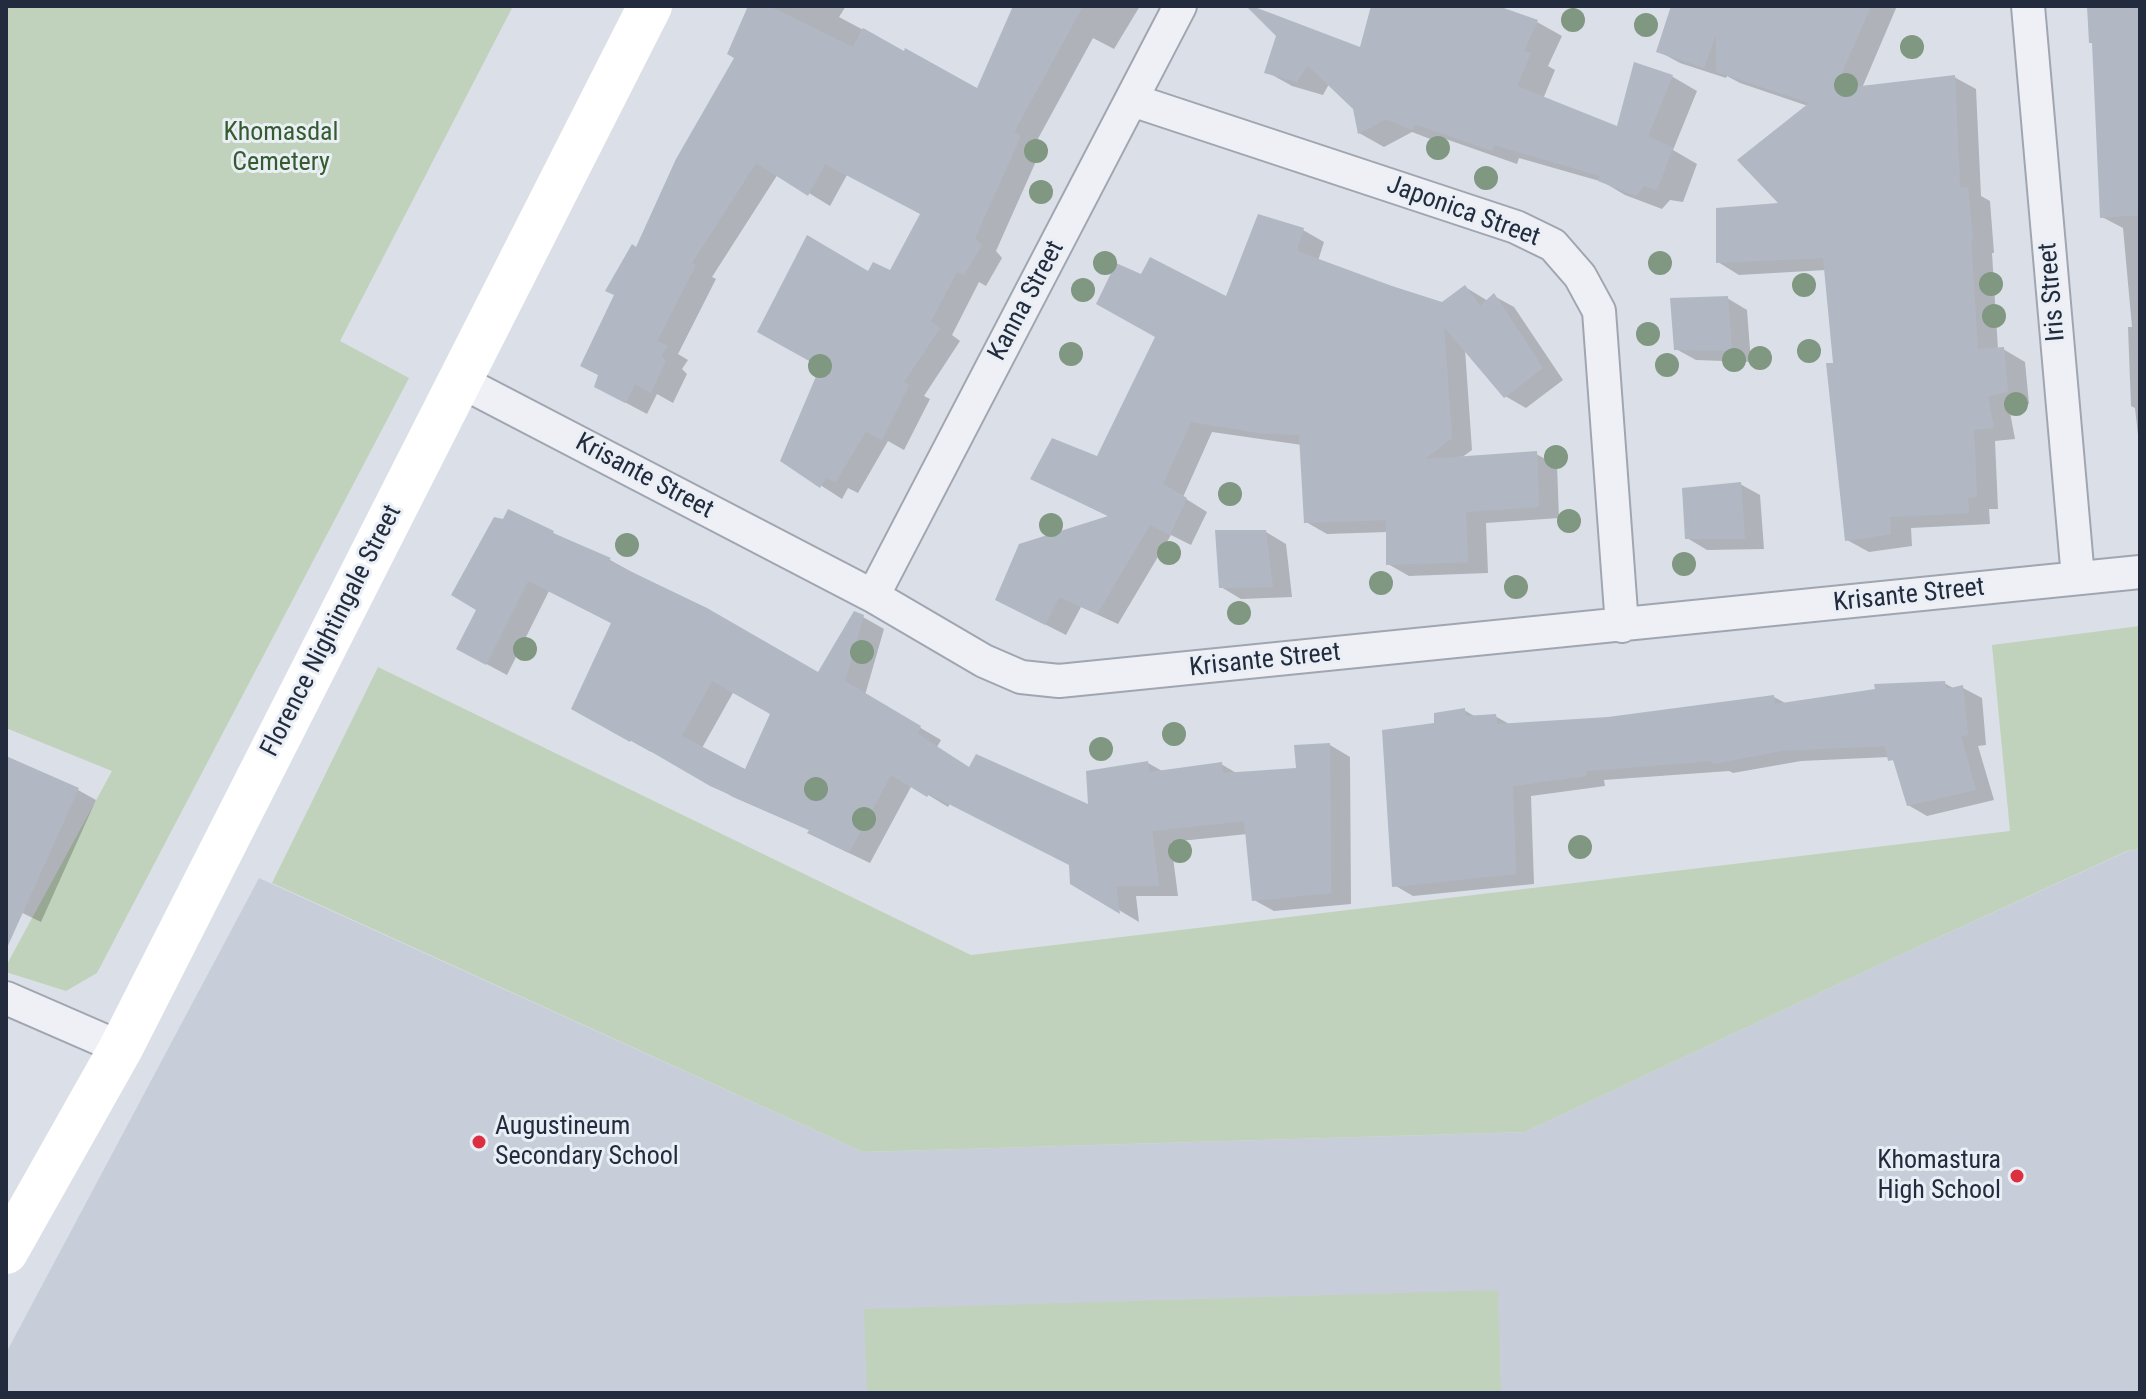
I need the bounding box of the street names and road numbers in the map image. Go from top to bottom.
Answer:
street label: Japonica Street [1382,170,1544,254]
street label: Kanna Street [982,236,1072,366]
street label: Iris Street [2033,241,2073,343]
street label: Krisante Street [570,428,718,526]
street label: Florence Nightingale Street [255,500,409,762]
street label: Krisante Street [1832,573,1986,619]
street label: Krisante Street [1188,638,1342,684]

